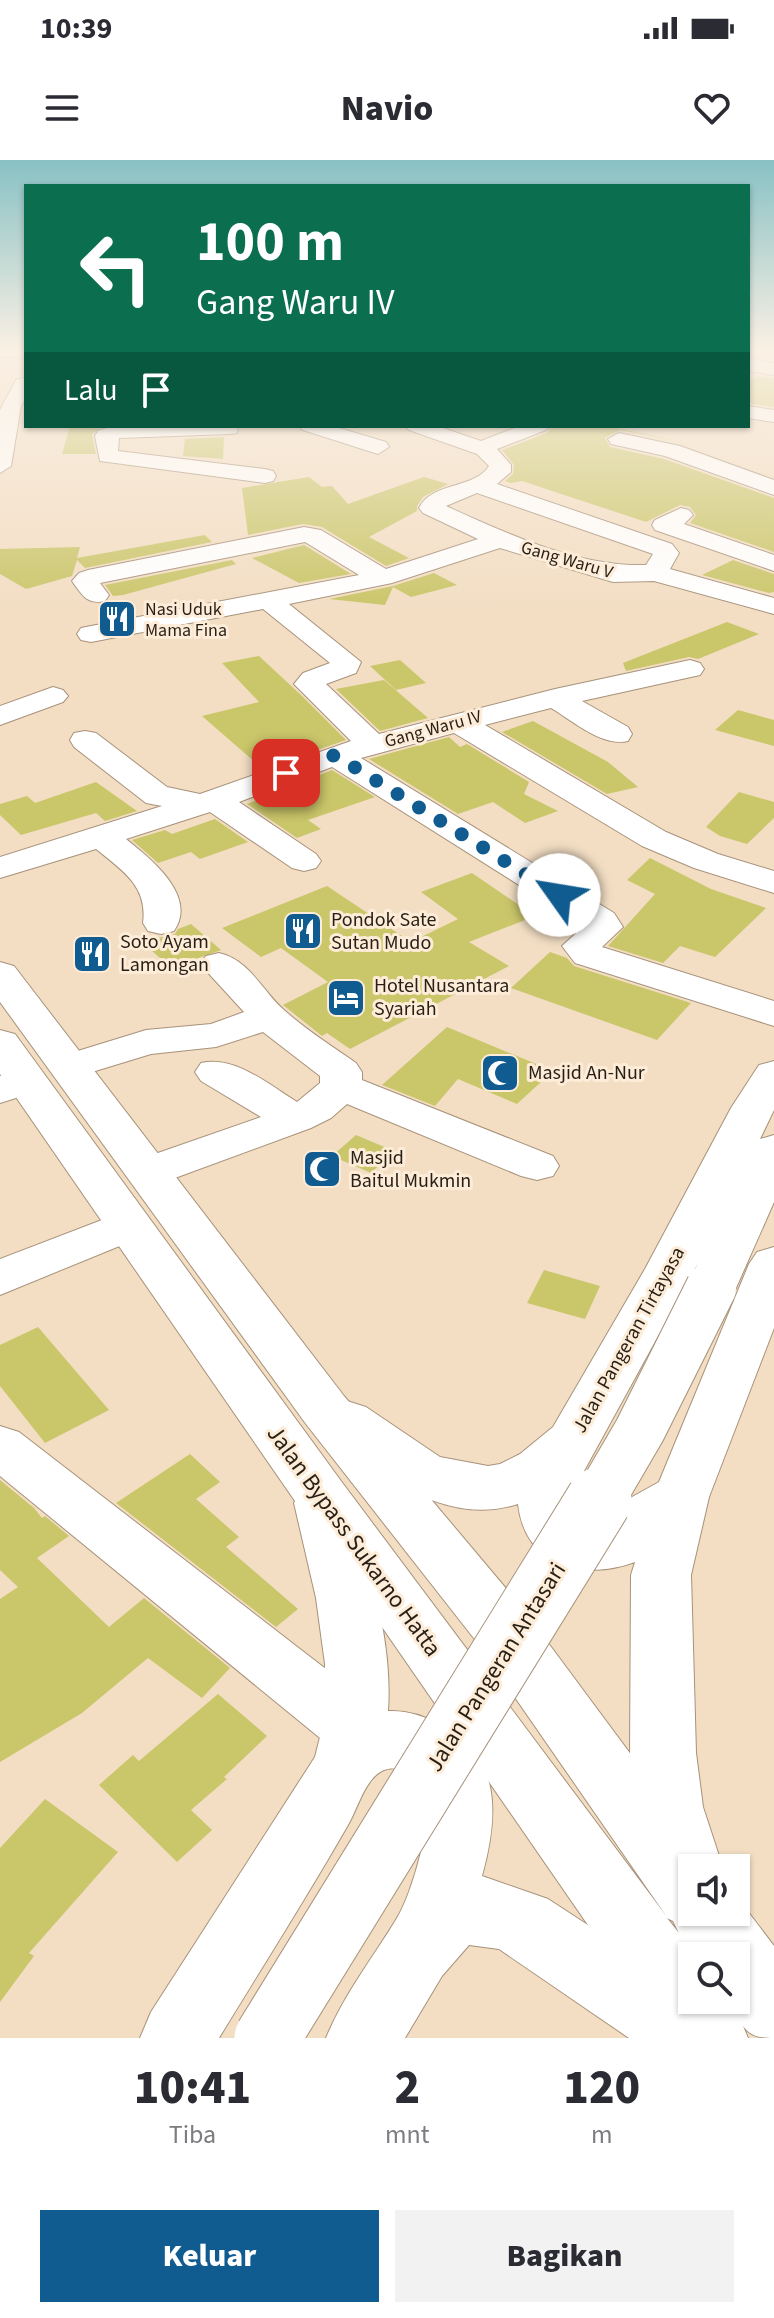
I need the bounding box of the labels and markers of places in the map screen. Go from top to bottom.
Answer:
place label: Nasi Uduk Mama Fina [145,597,227,643]
restaurant icon: Nasi Uduk Mama Fina [96,598,138,640]
pin [252,739,320,807]
place label: Pondok Sate Sutan Mudo [331,906,436,957]
restaurant icon: Pondok Sate Sutan Mudo [282,910,324,952]
place label: Soto Ayam Lamongan [120,928,209,979]
restaurant icon: Soto Ayam Lamongan [71,933,113,975]
place label: Hotel Nusantara Syariah [374,972,509,1023]
hotel icon: Hotel Nusantara Syariah [325,977,367,1019]
mosque icon: Masjid An-Nur [479,1052,521,1094]
place label: Masjid An-Nur [528,1059,645,1087]
place label: Masjid Baitul Mukmin [350,1144,471,1195]
mosque icon: Masjid Baitul Mukmin [301,1148,343,1190]

